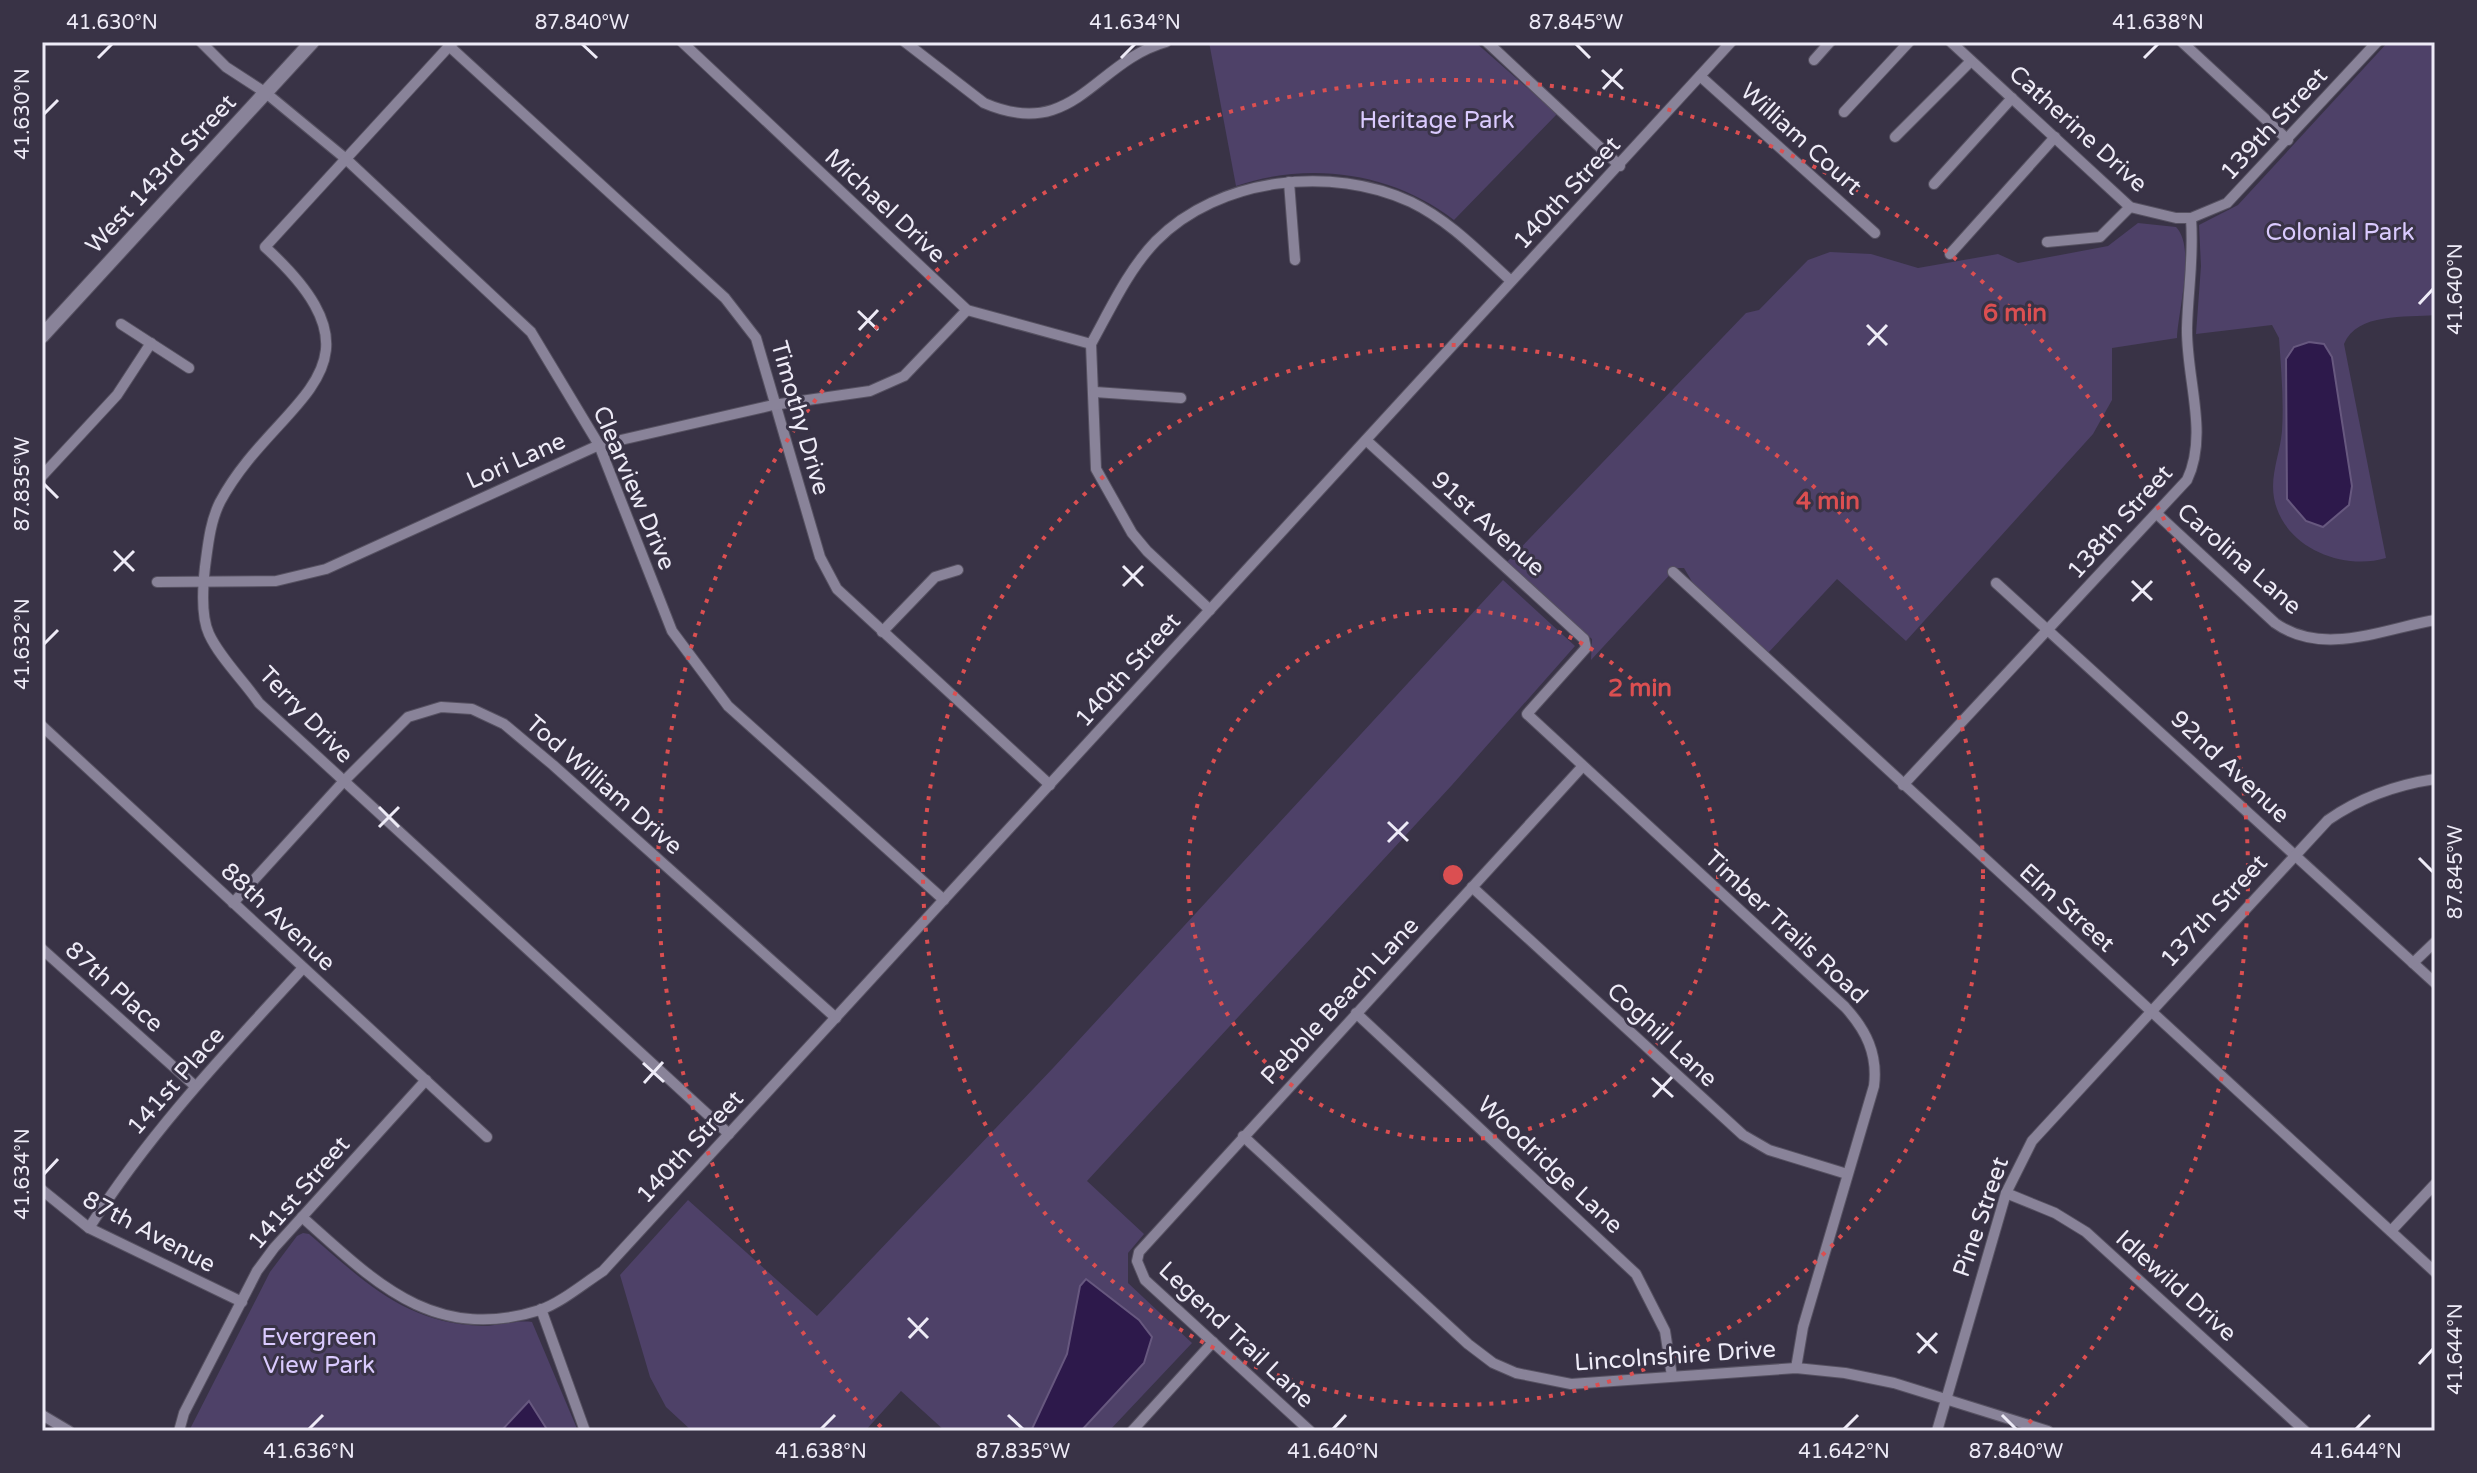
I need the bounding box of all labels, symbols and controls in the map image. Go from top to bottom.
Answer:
text: 41.630°N [66,11,158,35]
text: 87.840°W [535,11,629,35]
text: 41.634°N [1089,11,1181,35]
text: 87.845°W [1529,11,1623,35]
text: 41.638°N [2112,11,2204,35]
street label: Catherine Drive [2003,59,2153,199]
street label: 139th Street [2214,62,2334,186]
text: 41.630°N [11,68,35,160]
street label: William Court [1734,77,1868,201]
street label: West 143rd Street [80,88,242,260]
park label: Heritage Park [1359,106,1515,135]
street label: 140th Street [1507,131,1627,255]
street label: Michael Drive [819,143,951,269]
park label: Colonial Park [2265,218,2415,247]
text: 41.640°N [2444,243,2468,335]
text: 6 min [1983,299,2047,328]
street label: Timothy Drive [764,338,836,498]
street label: Clearview Drive [586,402,682,574]
street label: Lori Lane [462,426,570,496]
text: 87.835°W [11,437,35,531]
street label: 138th Street [2061,459,2179,585]
street label: 91st Avenue [1425,465,1551,583]
text: 4 min [1796,487,1860,516]
street label: Carolina Lane [2171,497,2307,621]
text: 41.632°N [11,598,35,690]
street label: 140th Street [1069,607,1187,733]
street label: Terry Drive [253,661,359,769]
text: 2 min [1608,674,1672,703]
street label: 92nd Avenue [2165,705,2295,829]
street label: Tod William Drive [520,709,688,861]
text: 87.845°W [2444,825,2468,919]
street label: Timber Trails Road [1698,844,1874,1010]
street label: 137th Street [2154,849,2274,973]
street label: 88th Avenue [215,857,341,977]
street label: Elm Street [2013,858,2121,958]
centre of rings [1439,861,1467,889]
street label: Pebble Beach Lane [1255,911,1425,1091]
street label: 87th Place [59,935,169,1039]
street label: Coghill Lane [1601,977,1723,1093]
street label: 141st Place [121,1021,231,1141]
street label: 140th Street [630,1085,750,1209]
street label: Woodridge Lane [1471,1090,1629,1240]
text: 41.634°N [11,1128,35,1220]
street label: 141st Street [242,1130,356,1256]
street label: Pine Street [1947,1153,2015,1281]
street label: 87th Avenue [78,1185,220,1279]
street label: Idlewild Drive [2110,1224,2242,1348]
street label: Legend Trail Lane [1152,1256,1320,1414]
text: 41.644°N [2444,1303,2468,1395]
park label: Evergreen View Park [261,1323,377,1380]
street label: Lincolnshire Drive [1573,1334,1777,1378]
text: 41.636°N [263,1440,355,1464]
text: 41.638°N [775,1440,867,1464]
text: 87.835°W [976,1440,1070,1464]
text: 41.640°N [1287,1440,1379,1464]
text: 41.642°N [1798,1440,1890,1464]
text: 87.840°W [1969,1440,2063,1464]
text: 41.644°N [2310,1440,2402,1464]

